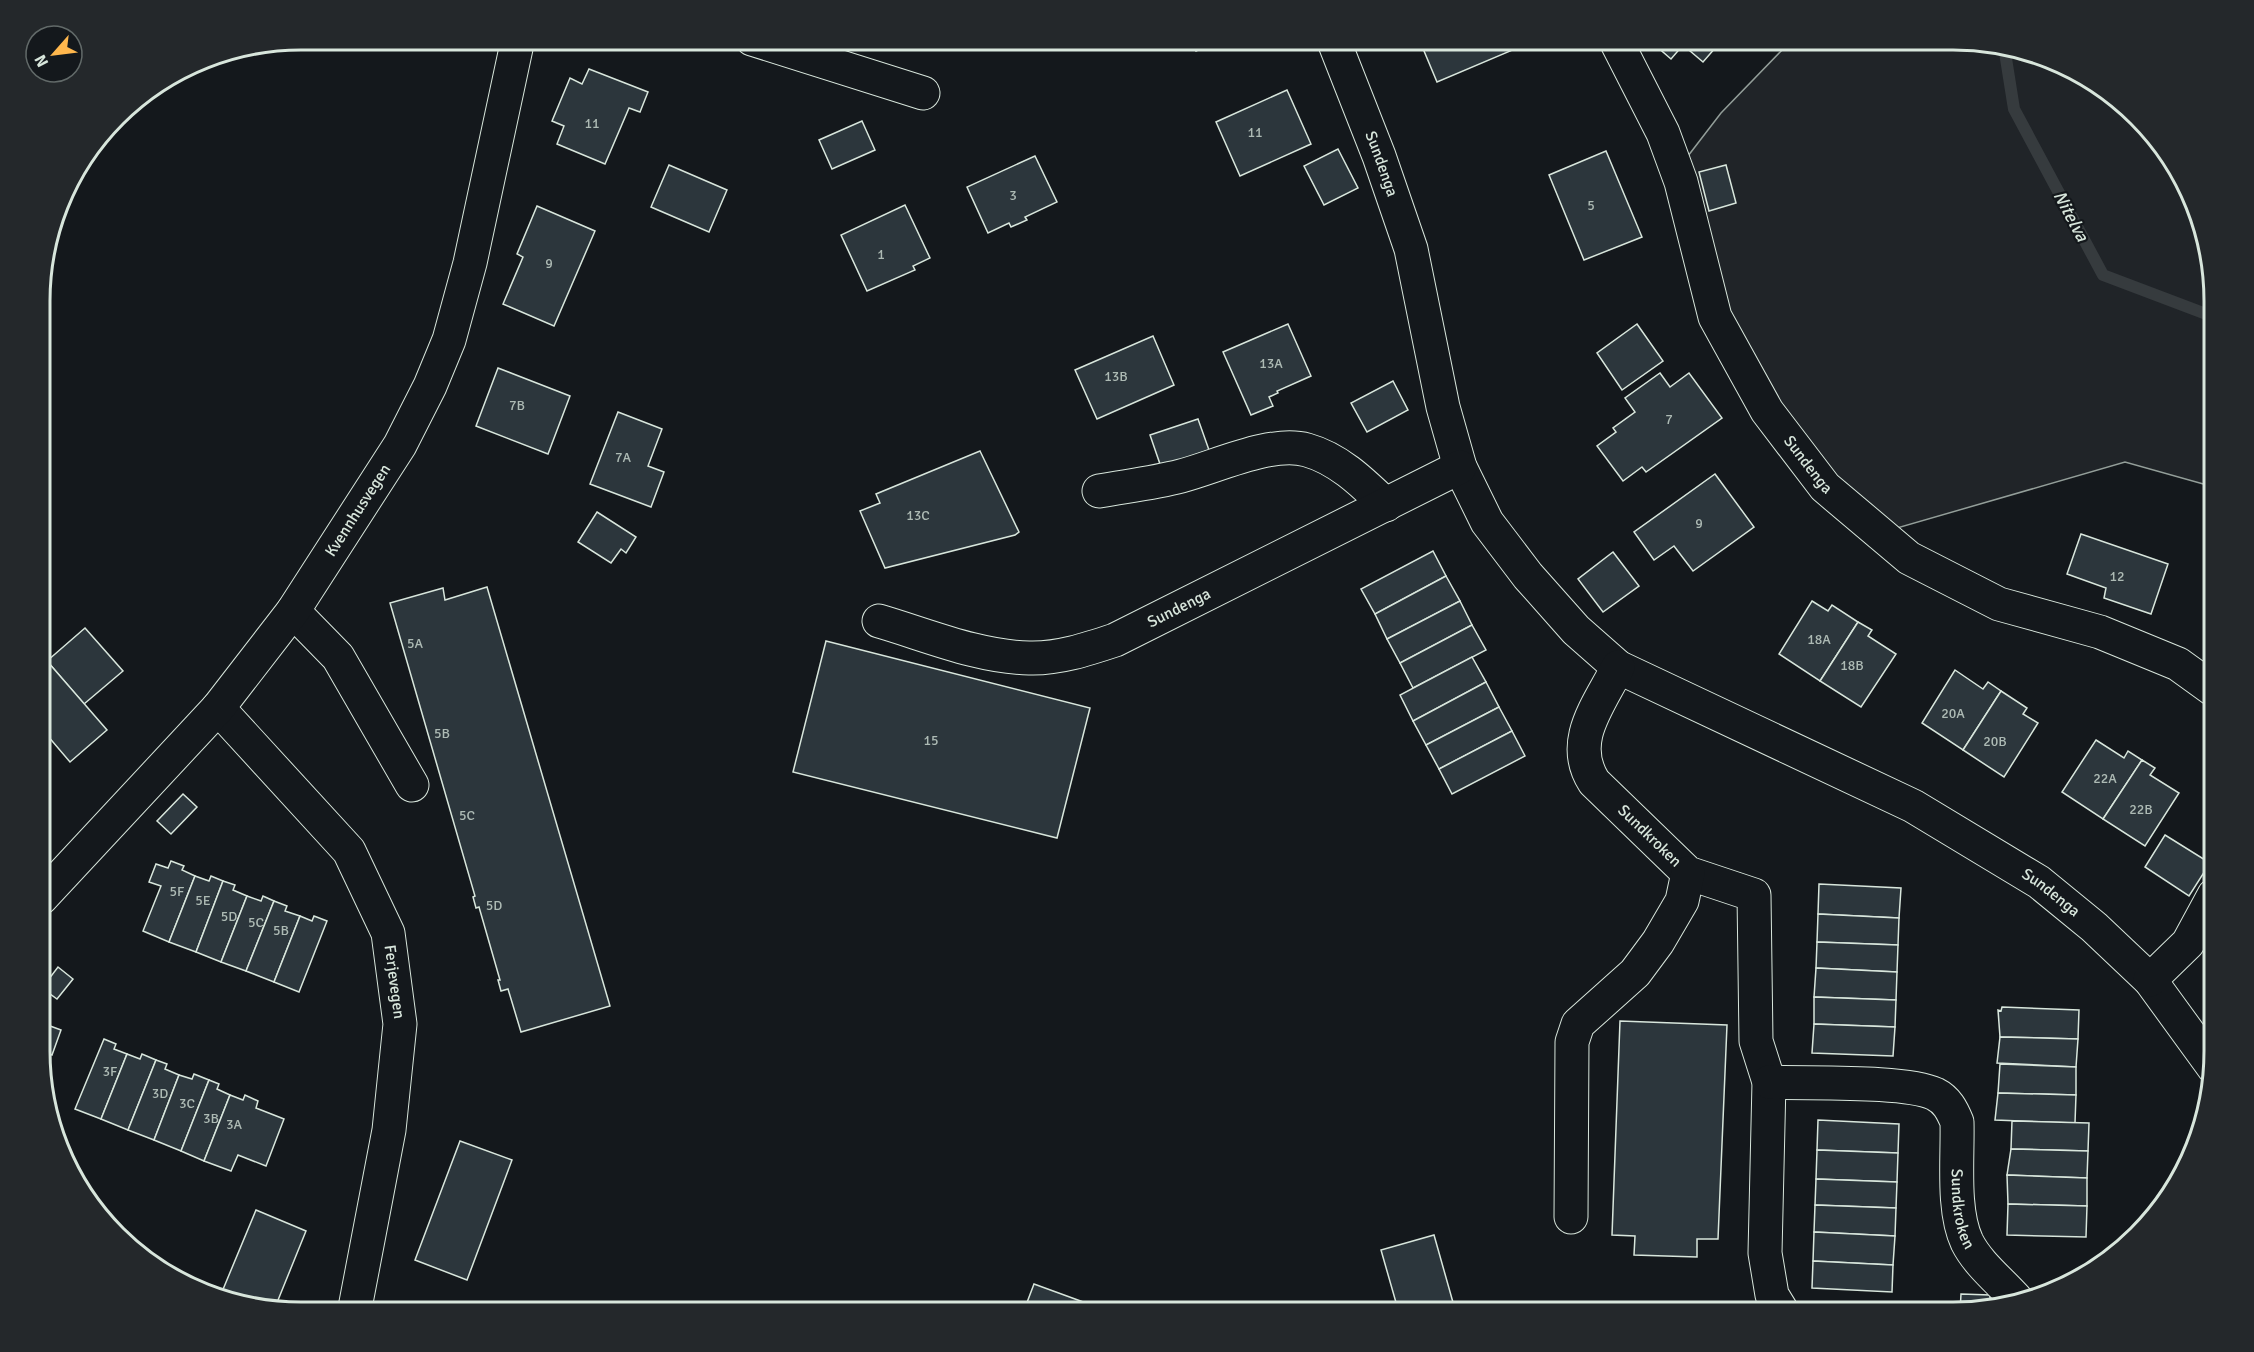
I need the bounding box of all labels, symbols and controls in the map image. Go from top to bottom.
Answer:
north arrow [24,24,84,84]
text: N [30,51,53,70]
house number: 11 [584,115,600,132]
house number: 11 [1247,124,1263,141]
street label: Sundenga [1360,128,1402,199]
house number: 3 [1009,187,1017,204]
water label: Nitelva [2048,187,2094,246]
house number: 5 [1587,197,1595,214]
house number: 1 [877,246,885,263]
house number: 9 [545,255,553,272]
house number: 13A [1259,355,1283,372]
house number: 13B [1104,368,1128,385]
house number: 7B [509,397,525,414]
house number: 7 [1665,411,1673,428]
street label: Sundenga [1779,432,1836,499]
house number: 7A [615,449,631,466]
street label: Kvennhusvegen [321,460,395,561]
house number: 13C [906,507,930,524]
house number: 9 [1695,515,1703,532]
house number: 12 [2109,568,2125,585]
street label: Sundenga [1144,584,1214,632]
house number: 18A [1807,631,1831,648]
house number: 5A [407,635,423,652]
house number: 18B [1840,657,1864,674]
house number: 20A [1941,705,1965,722]
house number: 5B [434,725,450,742]
house number: 15 [923,732,939,749]
house number: 20B [1983,733,2007,750]
house number: 22A [2093,770,2117,787]
street label: Sundkroken [1613,800,1686,871]
house number: 22B [2129,801,2153,818]
house number: 5C [459,807,475,824]
street label: Sundenga [2018,864,2084,921]
house number: 5F [170,883,184,900]
house number: 5E [195,892,211,909]
house number: 5D [486,897,502,914]
house number: 5D [221,908,237,925]
house number: 5C [248,914,264,931]
house number: 5B [273,922,289,939]
street label: Ferjevegen [380,944,409,1020]
house number: 3F [103,1063,117,1080]
house number: 3D [152,1085,168,1102]
house number: 3C [179,1095,195,1112]
house number: 3B [203,1110,219,1127]
house number: 3A [226,1116,242,1133]
street label: Sundkroken [1947,1169,1979,1253]

